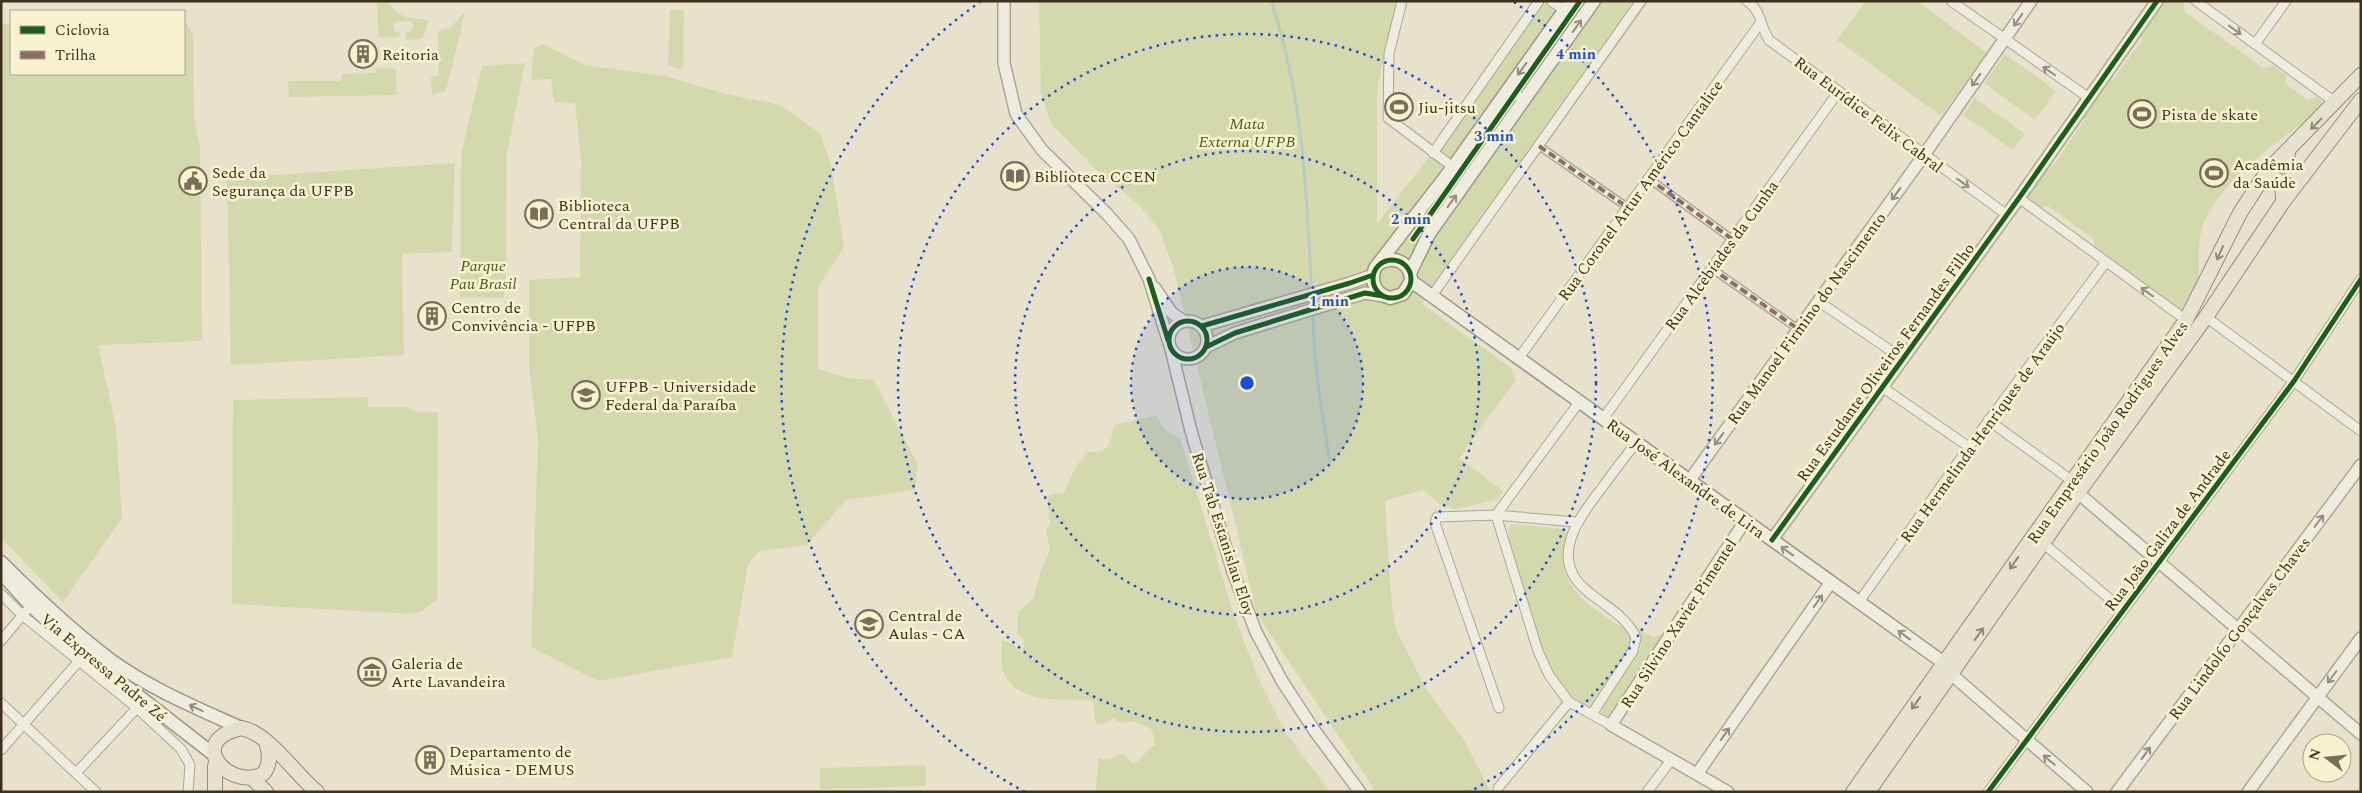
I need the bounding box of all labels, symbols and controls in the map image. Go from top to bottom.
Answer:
legend [10,10,185,75]
one-way arrow [2013,13,2023,27]
text: Ciclovia [55,19,110,42]
one-way arrow [1572,19,1582,33]
one-way arrow [2228,25,2242,35]
building icon: Reitoria [348,39,378,69]
place label: Reitoria [382,43,439,67]
text: 4 min [1556,43,1596,66]
text: Trilha [55,44,96,67]
street label: Rua Eurídice Felix Cabral [1789,51,1948,179]
one-way arrow [1517,62,1527,76]
one-way arrow [2042,66,2056,76]
one-way arrow [1971,72,1981,86]
street label: Rua Coronel Artur Américo Cantalice [1552,75,1729,306]
sports icon: Jiu-jitsu [1384,92,1414,122]
place label: Jiu-jitsu [1418,96,1476,120]
sports icon: Pista de skate [2127,99,2157,129]
place label: Pista de skate [2161,103,2258,127]
park label: Mata Externa UFPB [1199,112,1295,154]
one-way arrow [2310,117,2322,129]
text: 3 min [1474,125,1514,148]
place label: Acadêmia da Saúde [2233,153,2304,195]
sports icon: Acadêmia da Saúde [2199,158,2229,188]
place label: Sede da Segurança da UFPB [212,161,354,203]
library icon: Biblioteca CCEN [1000,161,1030,191]
place label: Biblioteca CCEN [1034,165,1156,189]
public building icon: Sede da Segurança da UFPB [178,166,208,196]
street label: Rua Alcebíades da Cunha [1659,175,1785,336]
one-way arrow [1956,178,1970,188]
one-way arrow [1890,187,1901,200]
place label: Biblioteca Central da UFPB [558,194,680,236]
one-way arrow [1447,195,1458,208]
library icon: Biblioteca Central da UFPB [524,199,554,229]
street label: Rua Manoel Firmino do Nascimento [1721,207,1892,430]
text: 2 min [1391,208,1431,231]
street label: Rua Estudante Oliveiros Fernandes Filho [1791,238,1981,487]
one-way arrow [2215,245,2224,260]
park label: Parque Pau Brasil [449,254,517,296]
one-way arrow [2140,287,2154,297]
text: 1 min [1309,290,1349,313]
place label: Centro de Convivência - UFPB [451,296,596,338]
building icon: Centro de Convivência - UFPB [417,301,447,331]
street label: Rua Empresário João Rodrigues Alves [2021,316,2194,549]
street label: Rua Hermelinda Henriques de Araújo [1895,317,2071,548]
centre of rings [1238,374,1256,392]
place label: UFPB - Universidade Federal da Paraíba [605,375,757,417]
school or university icon: UFPB - Universidade Federal da Paraíba [571,380,601,410]
street label: Rua José Alexandre de Lira [1601,413,1770,545]
one-way arrow [1714,432,1724,446]
street label: Rua João Galiza de Andrade [2099,444,2237,617]
street label: Rua Tab Estanislau Eloy [1185,449,1261,621]
one-way arrow [2314,515,2325,528]
street label: Rua Lindolfo Gonçalves Chaves [2163,532,2317,725]
street label: Rua Silvino Xavier Pimentel [1615,534,1743,713]
one-way arrow [1780,546,1794,556]
one-way arrow [2009,555,2019,569]
one-way arrow [1813,594,1823,608]
place label: Central de Aulas - CA [888,604,965,646]
street label: Via Expressa Padre Zé [35,608,172,728]
school or university icon: Central de Aulas - CA [854,609,884,639]
one-way arrow [1973,628,1984,641]
one-way arrow [1898,629,1911,640]
place label: Galeria de Arte Lavandeira [391,652,506,694]
museum icon: Galeria de Arte Lavandeira [357,657,387,687]
one-way arrow [2326,670,2337,683]
one-way arrow [1911,696,1921,710]
one-way arrow [189,703,204,712]
one-way arrow [1720,727,1730,741]
north arrow [2302,733,2352,783]
place label: Departamento de Música - DEMUS [449,740,574,782]
building icon: Departamento de Música - DEMUS [415,745,445,775]
one-way arrow [2141,746,2151,760]
text: N [2303,746,2327,763]
one-way arrow [2043,755,2056,766]

